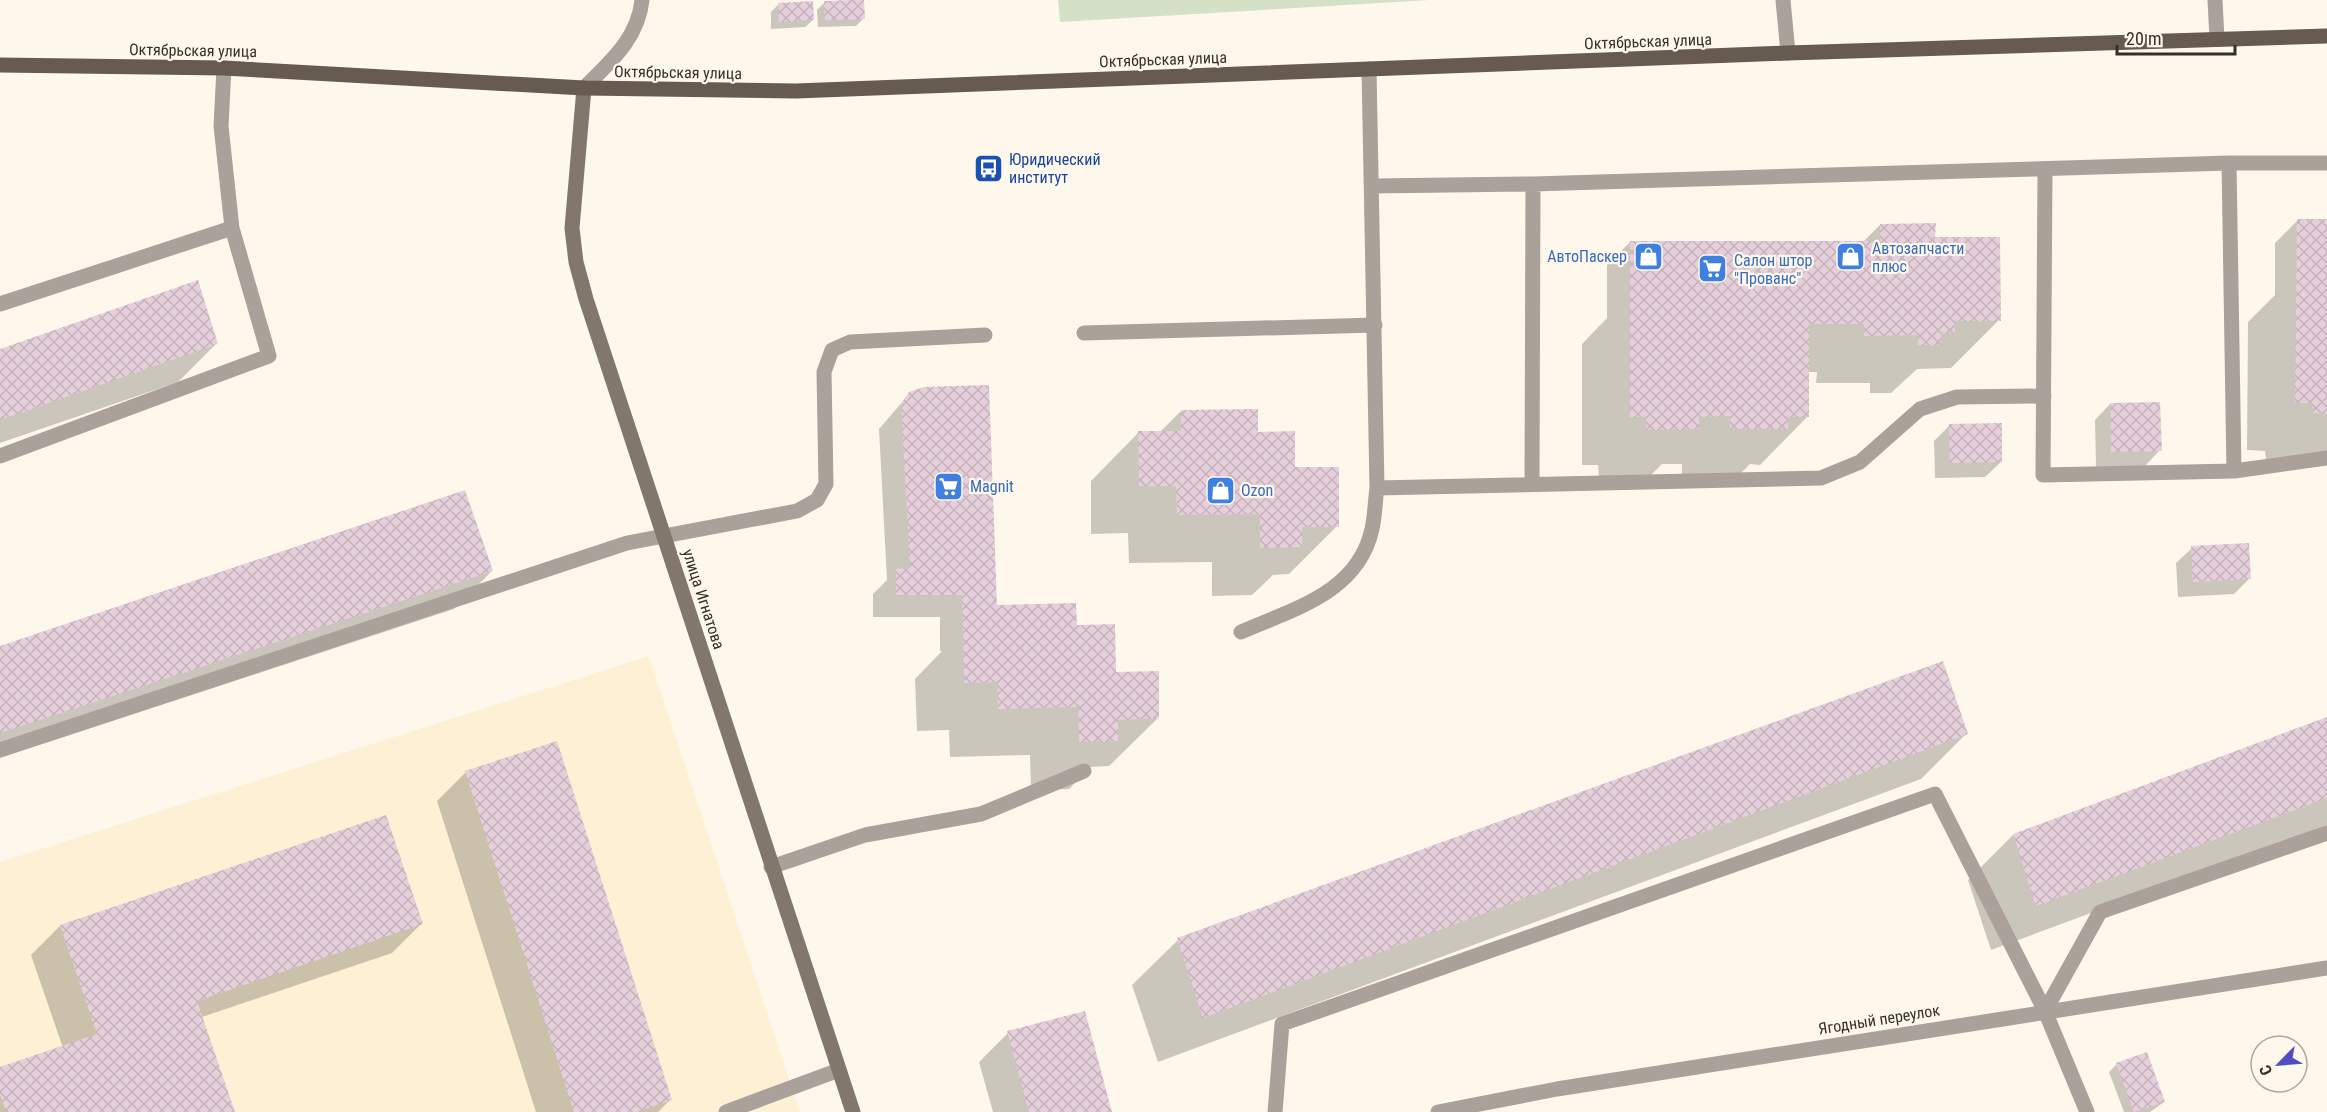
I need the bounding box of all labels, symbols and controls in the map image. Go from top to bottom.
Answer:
scale bar [2117,18,2236,56]
text: 20 m [2126,28,2161,49]
street label: Октябрьская улица [1584,30,1712,53]
street label: Октябрьская улица [129,40,257,61]
street label: Октябрьская улица [1099,48,1227,71]
street label: Октябрьская улица [614,62,742,83]
place label: Юридический институт [1009,150,1101,187]
bus stop icon: Юридический институт [972,152,1004,184]
place label: Автозапчасти плюс [1872,239,1964,276]
shop icon: АвтоПаскер [1632,240,1664,272]
shop icon: Автозапчасти плюс [1835,241,1867,273]
place label: АвтоПаскер [1547,247,1627,266]
place label: Салон штор "Прованс" [1734,251,1813,288]
supermarket icon: Салон штор "Прованс" [1697,253,1729,285]
supermarket icon: Magnit [933,470,965,502]
shop icon: Ozon [1204,474,1236,506]
place label: Magnit [970,477,1014,496]
place label: Ozon [1241,481,1273,500]
street label: улица Игнатова [678,547,729,652]
street label: Ягодный переулок [1817,1000,1942,1038]
north arrow [2249,1034,2309,1094]
text: С [2255,1062,2276,1078]

